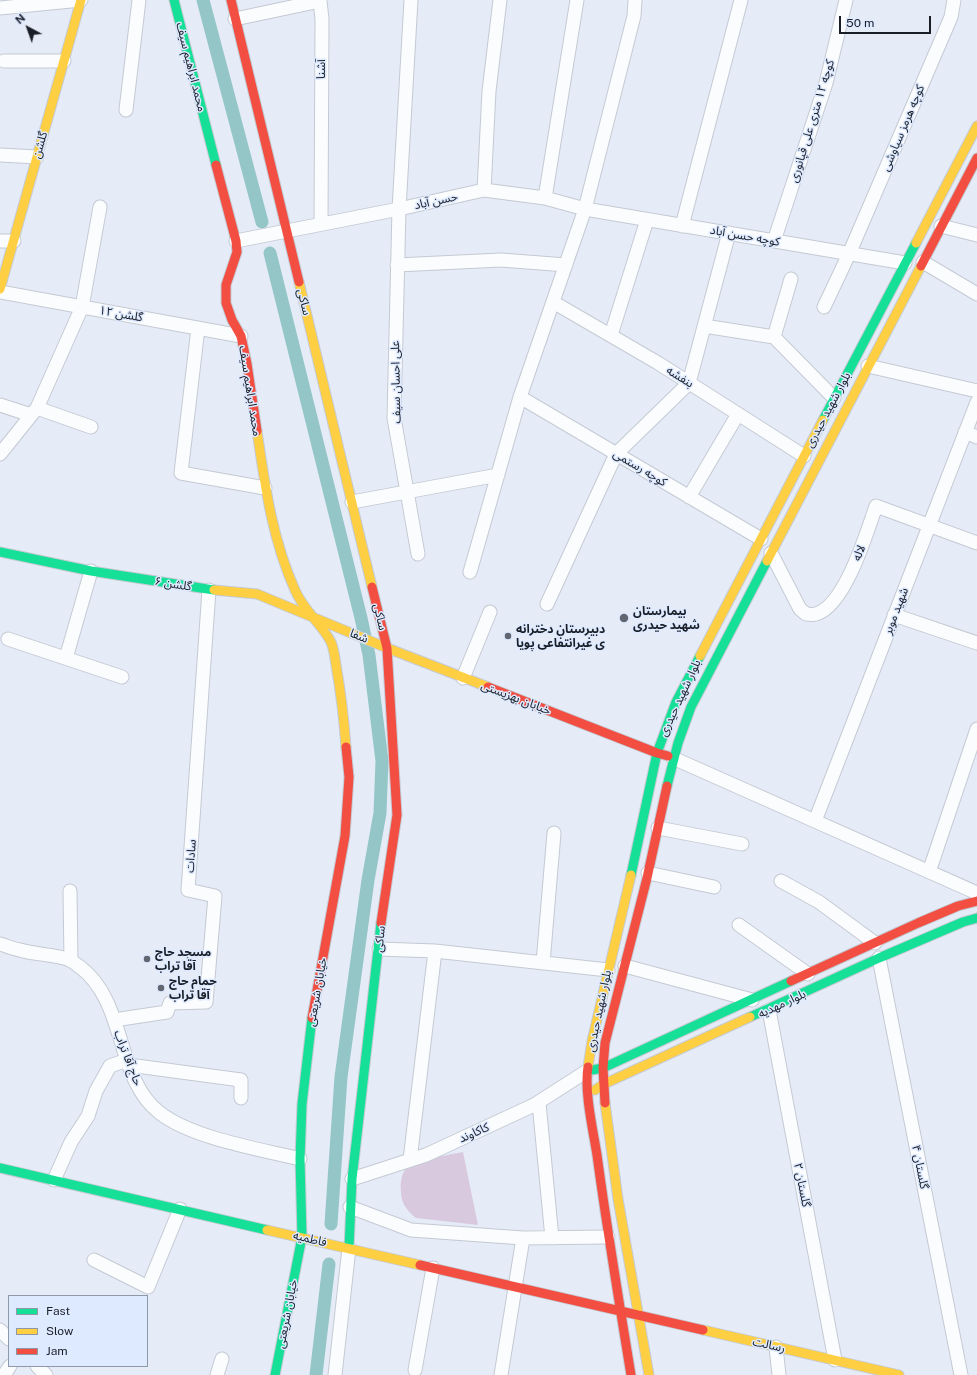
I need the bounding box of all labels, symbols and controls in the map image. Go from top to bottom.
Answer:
north arrow [8,8,48,48]
scale bar [841,8,933,34]
text: N [13,12,27,26]
text: 50 m [846,16,874,30]
street label: محمد ابراهیم سیف [173,21,209,113]
street label: کوچه ۱۲ متری علی قپانوری [786,58,838,184]
street label: آشنا [314,59,328,79]
street label: کوچه هرمز سیاوشی [878,83,928,173]
street label: گلشن [29,130,51,160]
street label: حسن آباد [413,189,459,213]
street label: کوچه حسن آباد [709,223,781,249]
street label: ساکی [294,287,314,317]
street label: گلشن ۱۲ [98,303,144,325]
street label: علی احسان سیف [388,340,404,424]
street label: محمد ابراهیم سیف [236,345,264,437]
street label: بنفشه [664,363,696,391]
street label: بلوار شهید حیدری [802,370,854,450]
street label: کوچه رستمی [611,446,669,490]
street label: لاله [849,543,869,563]
street label: گلشن ۶ [153,574,193,594]
street label: شهید موبر [880,585,912,637]
street label: ساکی [370,602,390,632]
place label: بیمارستان شهید حیدری [633,604,700,632]
marker: بیمارستان شهید حیدری [618,612,630,624]
place label: دبیرستان دخترانه ی غیرانتفاعی پویا [516,622,605,650]
street label: شفا [348,626,370,646]
marker: دبیرستان دخترانه ی غیرانتفاعی پویا [503,631,513,641]
street label: بلوار شهید حیدری [656,657,704,739]
street label: خیابان بهزیستی [479,678,553,718]
street label: سادات [183,839,199,873]
street label: ساکی [371,925,389,953]
place label: مسجد حاج آقا تراب [155,945,211,973]
marker: مسجد حاج آقا تراب [142,954,152,964]
street label: خیابان شریعتی [304,956,330,1028]
street label: بلوار شهید حیدری [583,969,615,1053]
place label: حمام حاج آقا تراب [169,974,217,1002]
marker: حمام حاج آقا تراب [156,983,166,993]
street label: بلوار مهدیه [756,987,808,1021]
street label: حاج آقا تراب [111,1028,145,1088]
street label: کاکاوند [457,1120,491,1146]
street label: گلستان ۴ [909,1144,931,1190]
street label: گلستان ۲ [791,1162,813,1208]
street label: فاطمیه [292,1228,328,1250]
street label: خیابان شریعتی [273,1278,301,1350]
legend [8,1295,148,1367]
text: Fast [46,1304,70,1318]
text: Slow [46,1324,73,1338]
street label: رسالت [751,1334,787,1356]
text: Jam [46,1344,68,1358]

